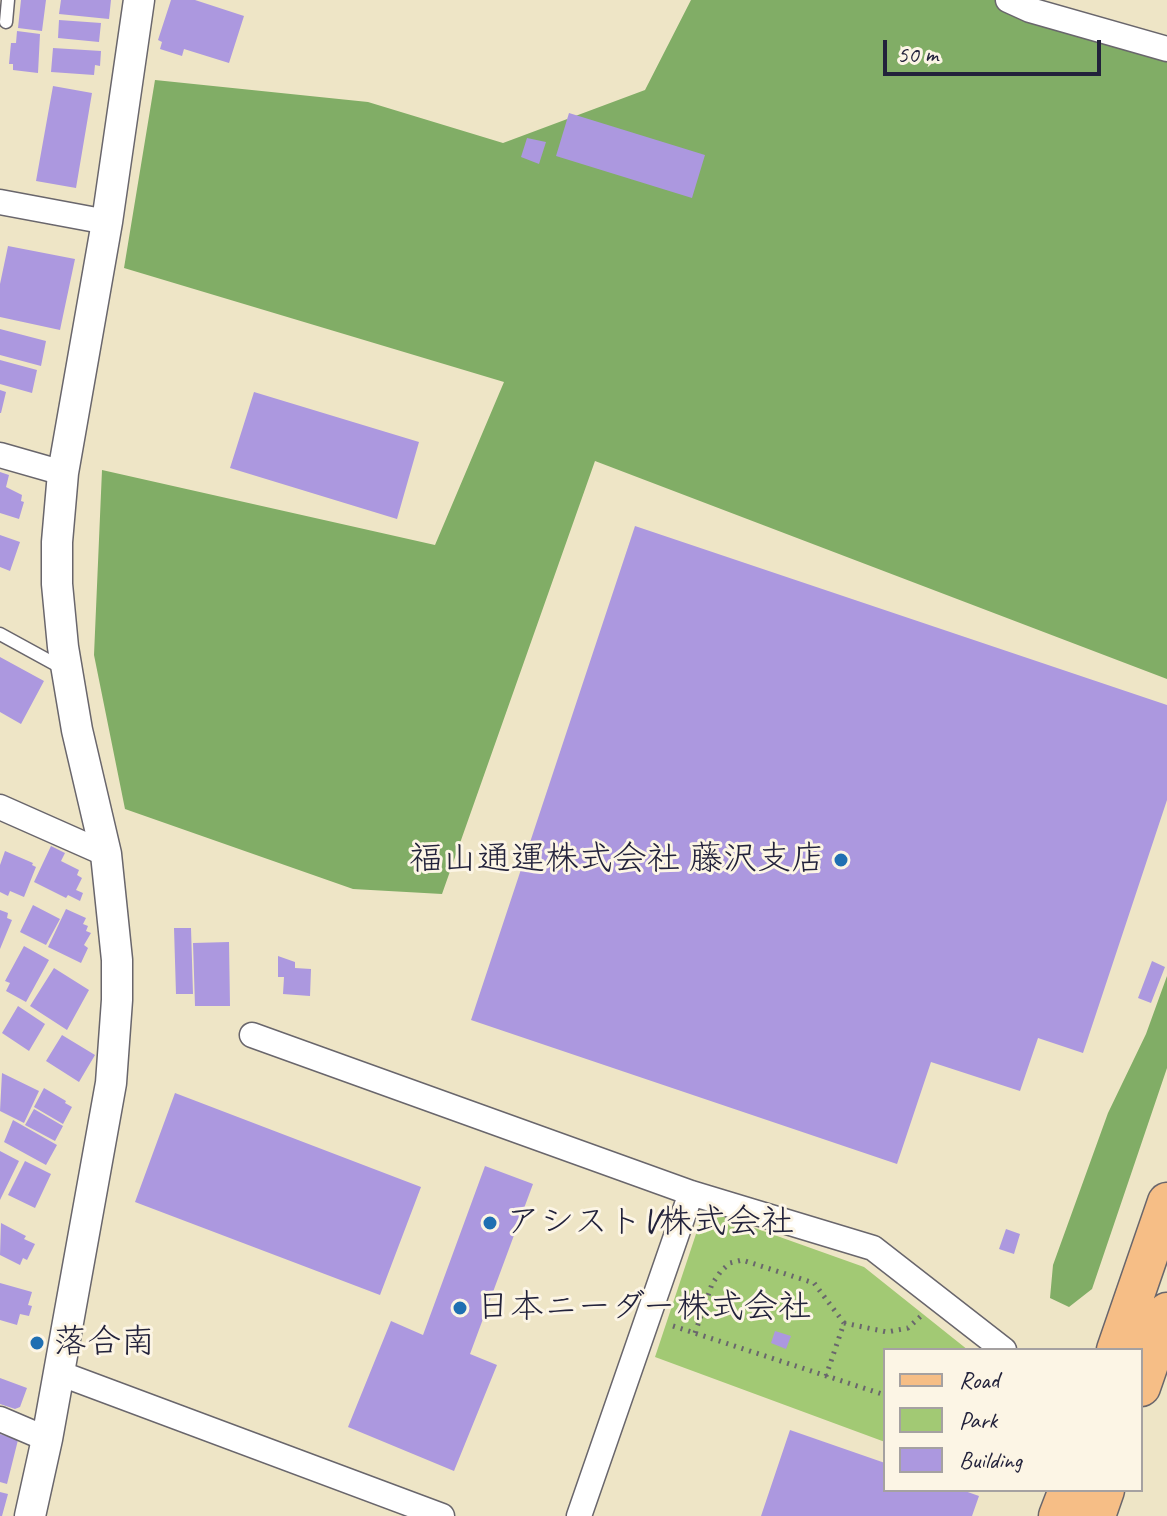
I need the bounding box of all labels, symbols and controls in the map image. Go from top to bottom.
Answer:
scale bar [887,24,1105,74]
text: 50 m [897,39,938,69]
place label: 福山通運株式会社 藤沢支店 [409,840,825,880]
marker: 福山通運株式会社 藤沢支店 [832,851,850,869]
place label: アシストV株式会社 [506,1203,795,1243]
marker: アシストV株式会社 [481,1214,499,1232]
place label: 日本ニーダー株式会社 [476,1288,812,1328]
marker: 日本ニーダー株式会社 [451,1299,469,1317]
place label: 落合南 [53,1323,155,1363]
marker: 落合南 [28,1334,46,1352]
legend [883,1348,1143,1492]
text: Road [959,1365,999,1395]
text: Park [959,1405,997,1435]
text: Building [959,1445,1022,1475]

